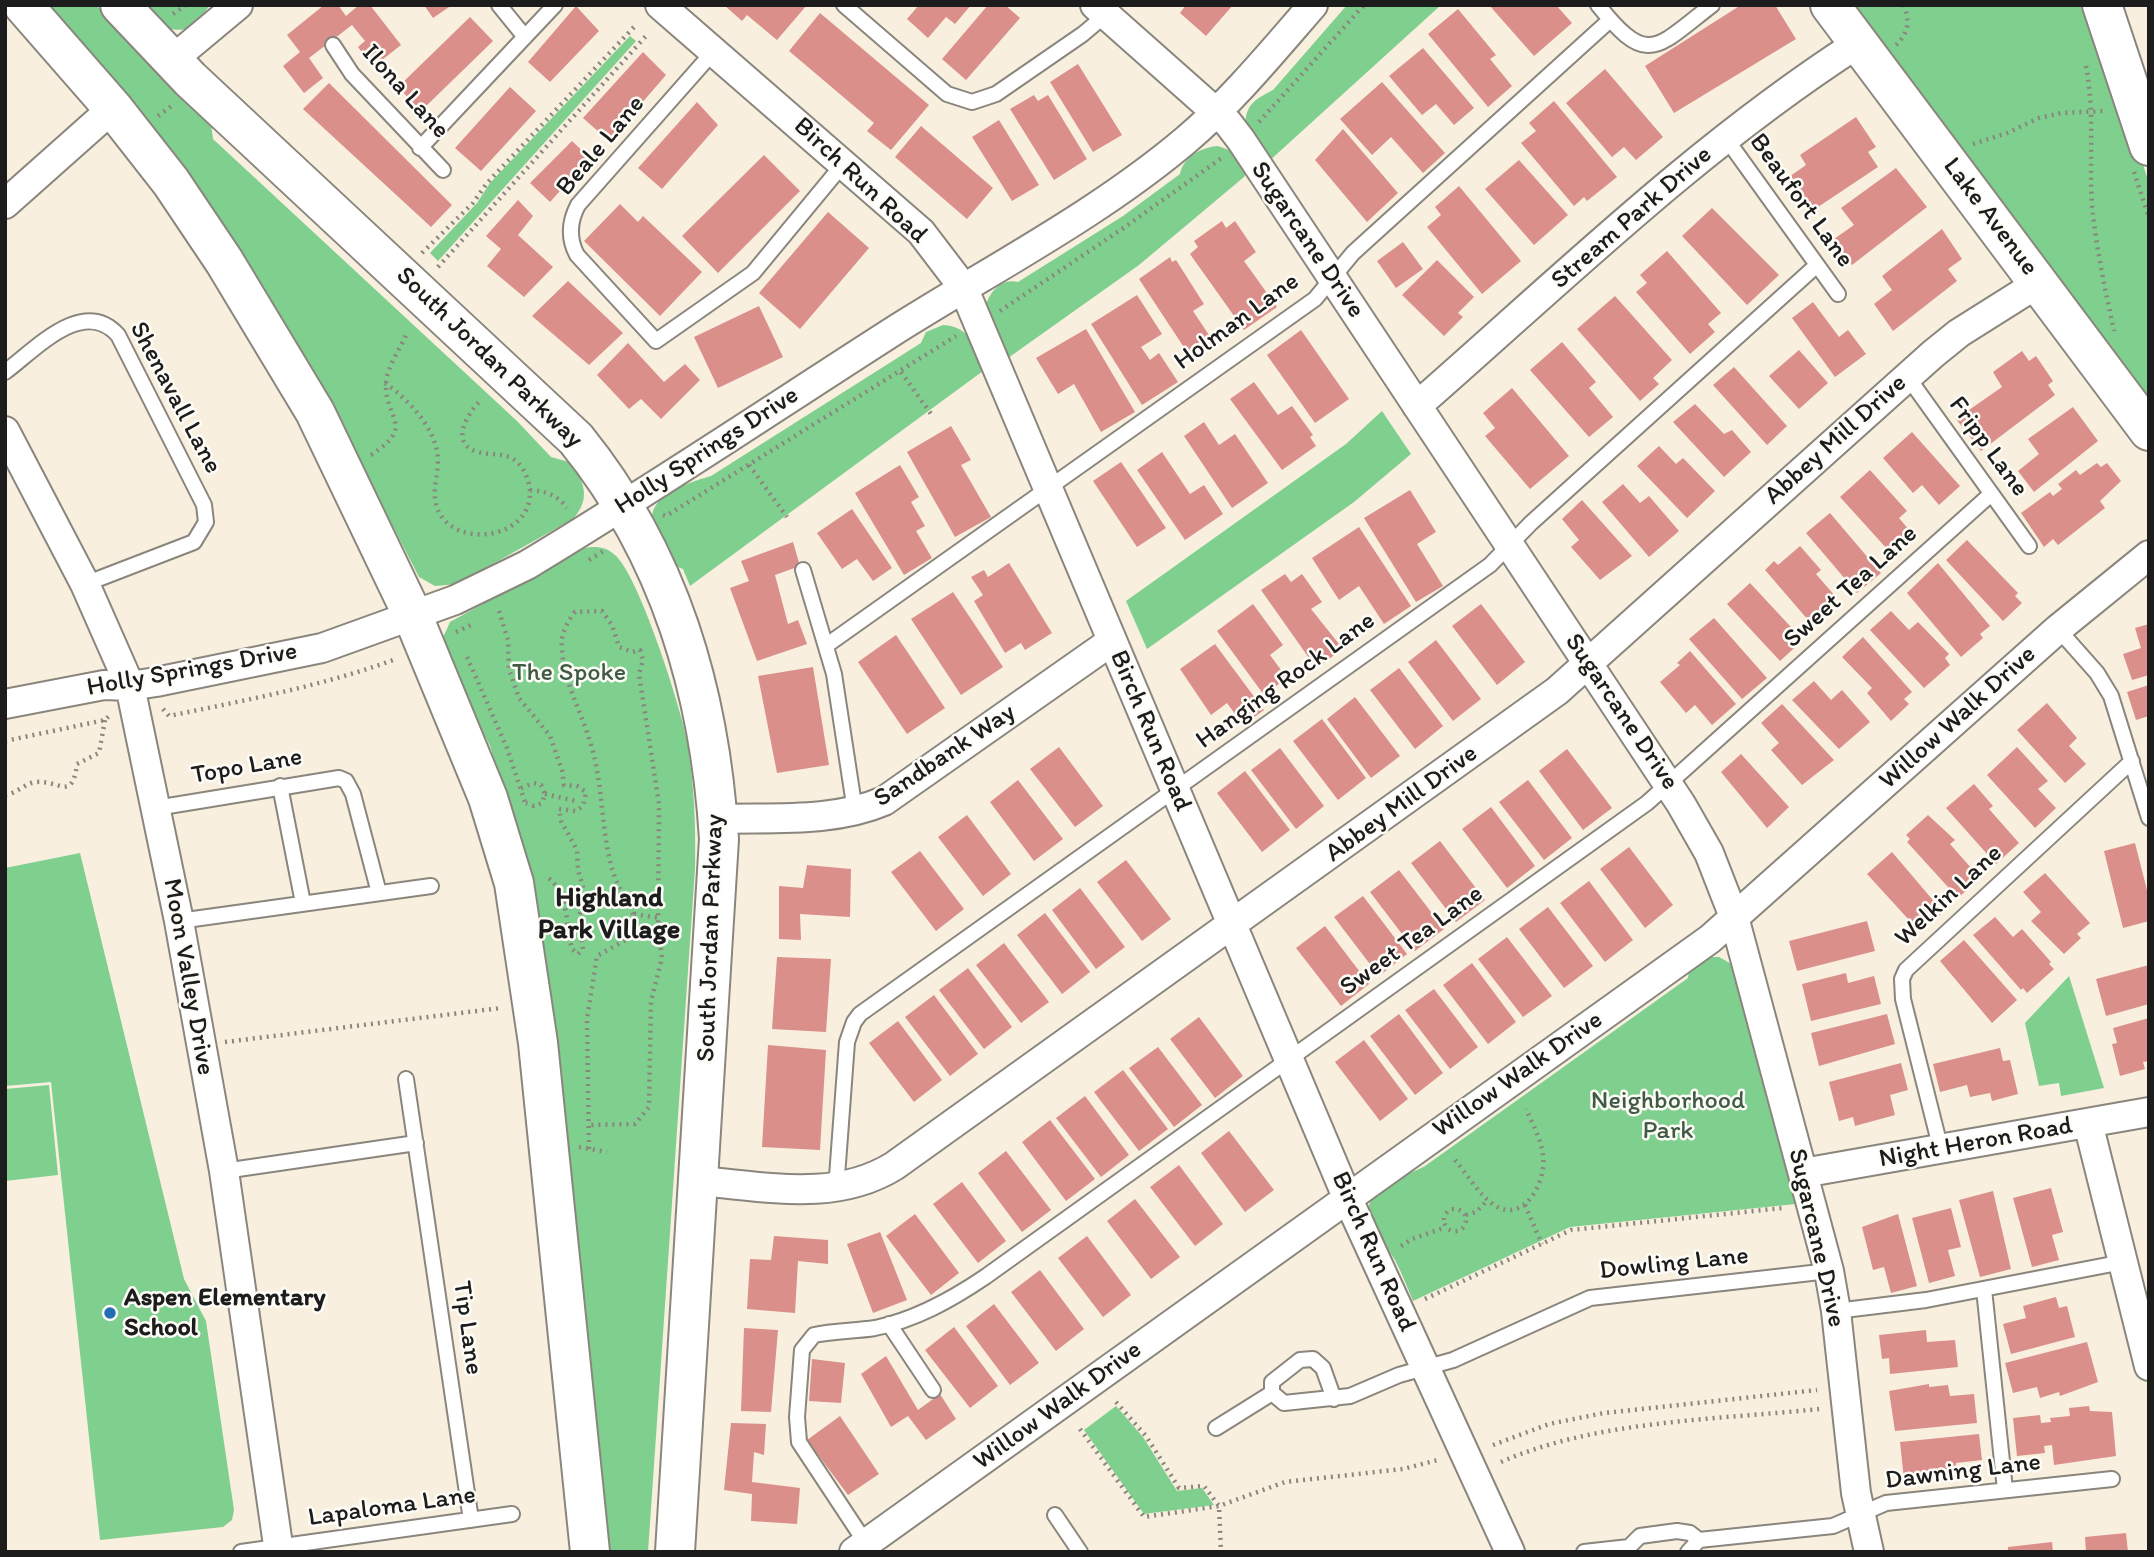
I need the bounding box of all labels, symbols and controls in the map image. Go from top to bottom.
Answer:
street label: Ilona Lane [354,38,456,146]
street label: Beale Lane [550,89,652,203]
street label: Birch Run Road [786,111,934,251]
street label: Beaufort Lane [1742,128,1860,274]
street label: Stream Park Drive [1545,140,1719,296]
street label: Lake Avenue [1936,152,2044,282]
street label: Sugarcane Drive [1243,156,1371,324]
street label: South Jordan Parkway [389,261,589,455]
street label: Holman Lane [1168,266,1306,378]
street label: Shenavall Lane [122,317,228,479]
street label: Abbey Mill Drive [1759,368,1913,512]
street label: Holly Springs Drive [609,380,805,522]
street label: Fripp Lane [1941,391,2035,503]
street label: Sweet Tea Lane [1778,519,1924,655]
street label: Hanging Rock Lane [1190,606,1382,756]
street label: Sugarcane Drive [1557,628,1685,796]
street label: Holly Springs Drive [84,636,300,704]
street label: Willow Walk Drive [1873,639,2043,797]
street label: Birch Run Road [1102,646,1198,816]
park label: The Spoke [512,657,626,689]
street label: Sandbank Way [868,697,1022,815]
street label: Abbey Mill Drive [1320,738,1484,870]
street label: Topo Lane [189,742,305,792]
street label: South Jordan Parkway [691,814,731,1062]
street label: Welkin Lane [1889,838,2009,954]
street label: Moon Valley Drive [155,876,221,1078]
street label: Sweet Tea Lane [1334,879,1490,1003]
district label: Highland Park Village [538,882,680,948]
street label: Willow Walk Drive [1427,1005,1609,1145]
park label: Neighborhood Park [1591,1085,1745,1146]
street label: Night Heron Road [1877,1111,2075,1175]
street label: Sugarcane Drive [1780,1146,1852,1330]
street label: Birch Run Road [1324,1167,1422,1337]
street label: Dowling Lane [1598,1241,1750,1287]
street label: Tip Lane [445,1279,489,1377]
place label: Aspen Elementary School [124,1282,326,1344]
marker: Aspen Elementary School [102,1305,118,1321]
street label: Willow Walk Drive [968,1335,1148,1477]
street label: Dawning Lane [1883,1447,2043,1497]
street label: Lapaloma Lane [306,1480,478,1534]

